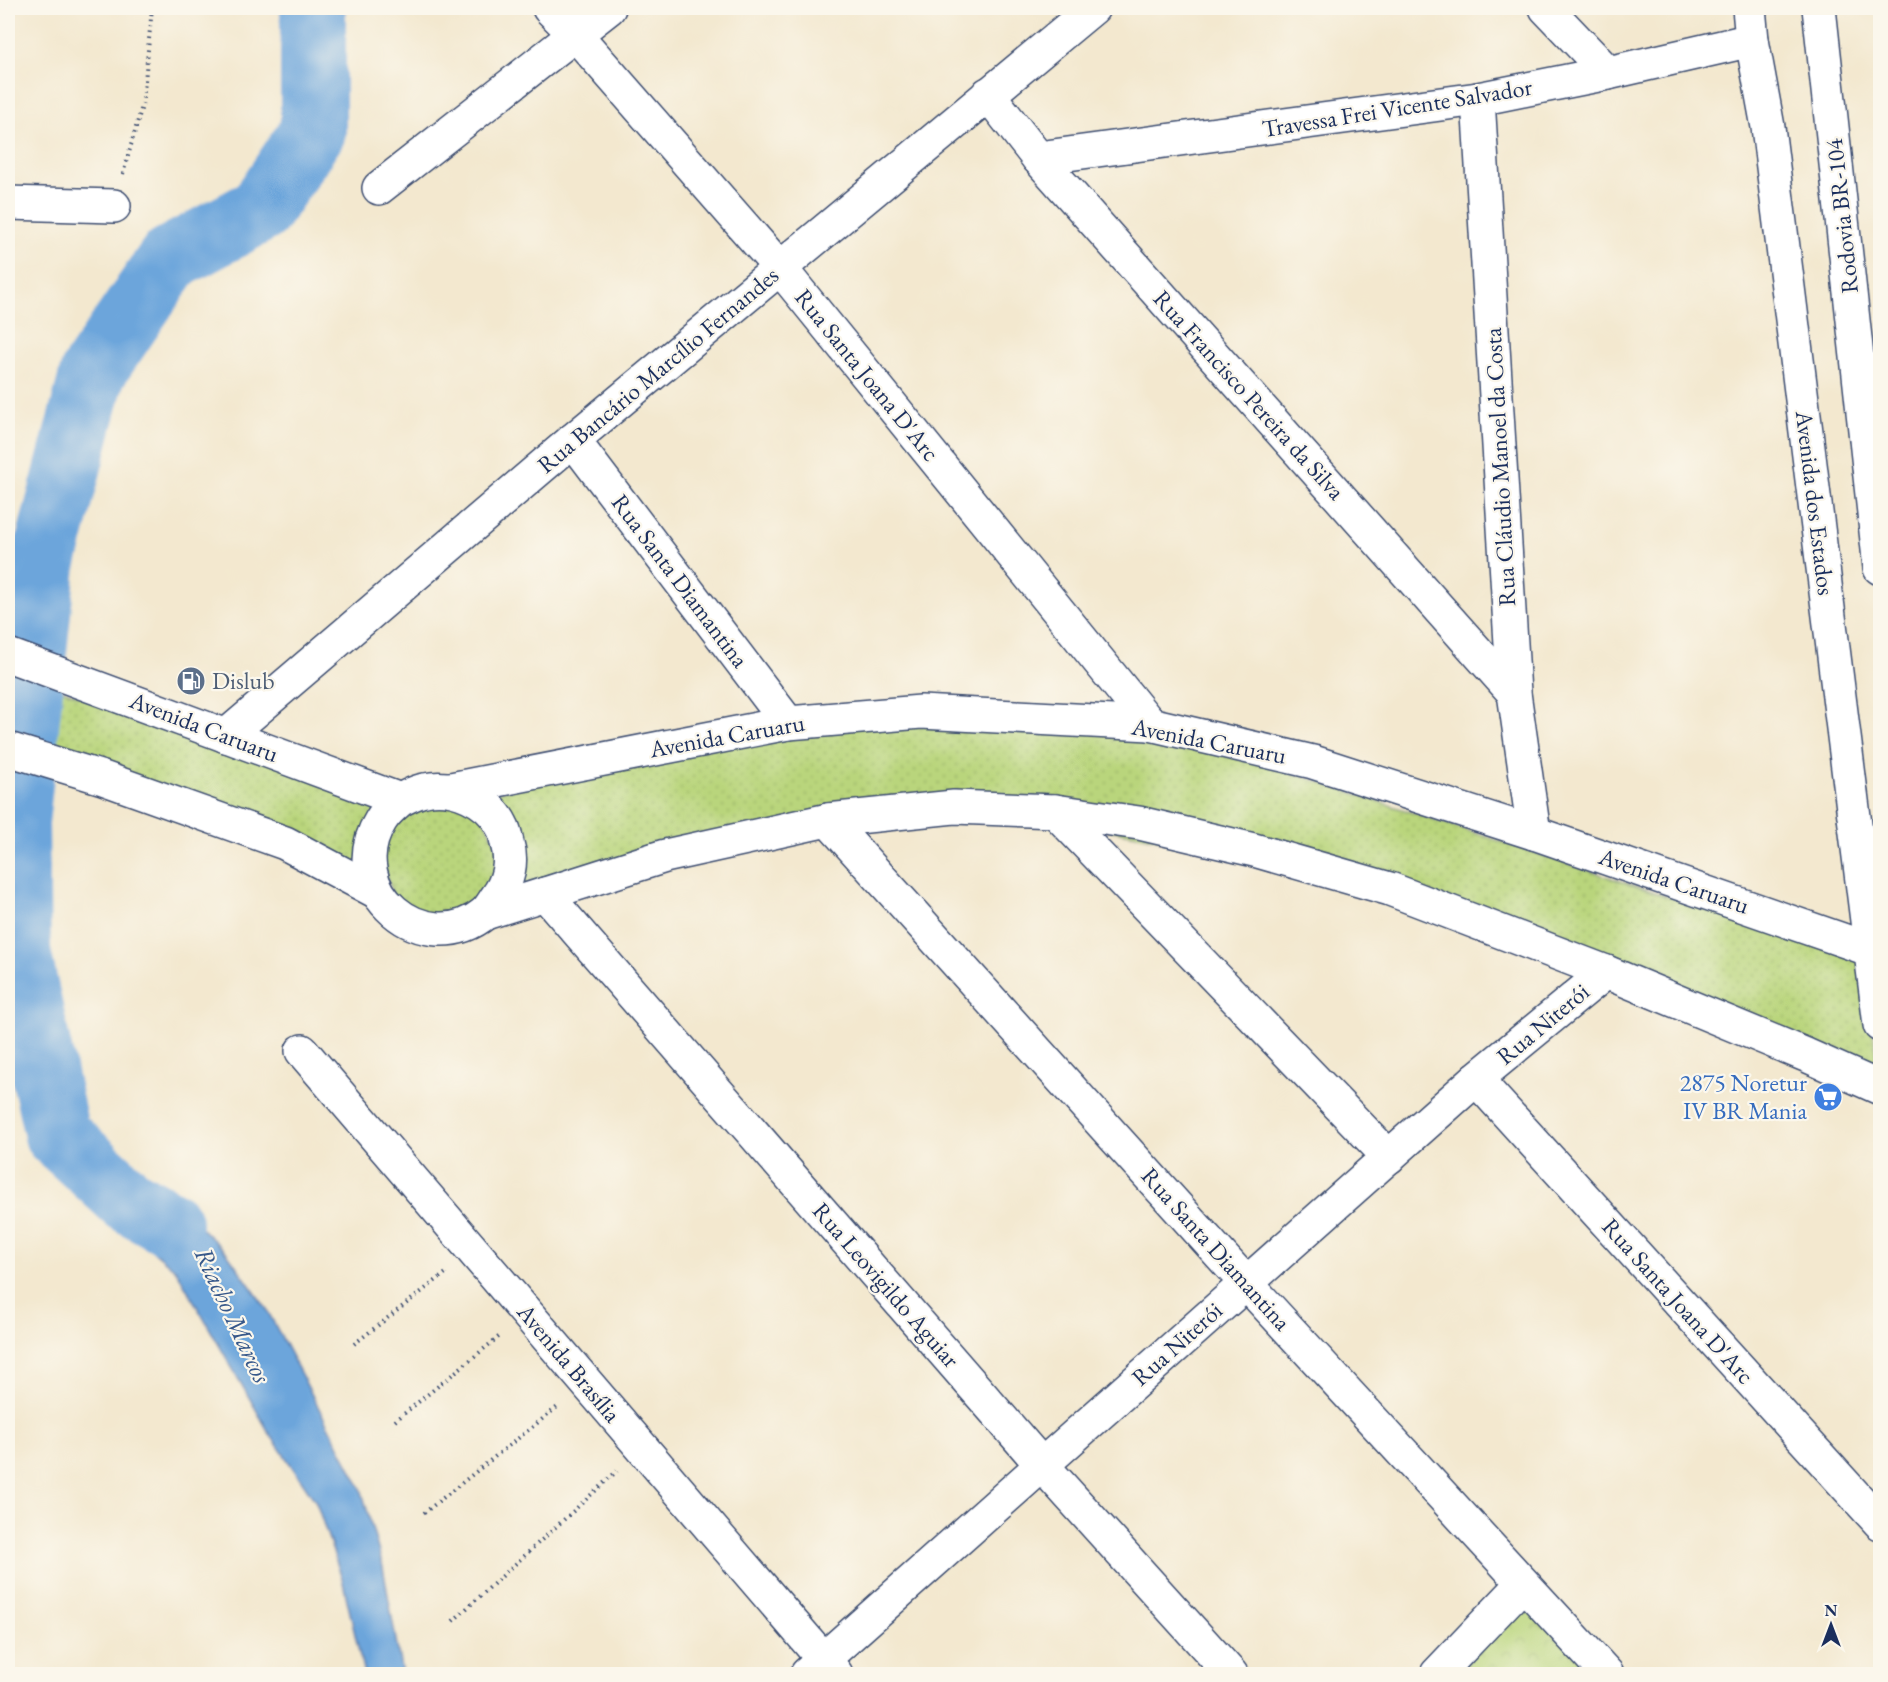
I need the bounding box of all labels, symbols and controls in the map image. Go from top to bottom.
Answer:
street label: Travessa Frei Vicente Salvador [1260,71,1534,144]
street label: Rodovia BR-104 [1818,137,1865,295]
street label: Rua Bancário Marcílio Fernandes [531,259,785,480]
street label: Rua Santa Joana D'Arc [788,282,946,467]
street label: Rua Francisco Pereira da Silva [1147,283,1352,506]
street label: Rua Cláudio Manoel da Costa [1477,326,1522,607]
street label: Avenida dos Estados [1789,408,1842,597]
street label: Rua Santa Diamantina [605,488,756,674]
fuel station icon: Dislub [175,665,207,697]
place label: Dislub [212,665,275,696]
street label: Avenida Caruaru [124,684,283,769]
street label: Avenida Caruaru [646,707,807,765]
street label: Avenida Caruaru [1128,710,1289,771]
street label: Avenida Caruaru [1594,840,1754,921]
street label: Rua Niterói [1490,976,1596,1071]
place label: 2875 Noretur IV BR Mania [1680,1067,1807,1126]
supermarket icon: 2875 Noretur IV BR Mania [1812,1081,1844,1113]
street label: Rua Santa Diamantina [1135,1160,1298,1337]
street label: Rua Leovigildo Aguiar [806,1196,967,1374]
street label: Rua Santa Joana D'Arc [1596,1211,1761,1390]
water label: Riacho Marcos [187,1242,280,1389]
street label: Rua Niterói [1125,1295,1229,1393]
street label: Avenida Brasília [510,1296,628,1429]
north arrow [1801,1595,1861,1655]
text: N [1825,1600,1838,1621]

